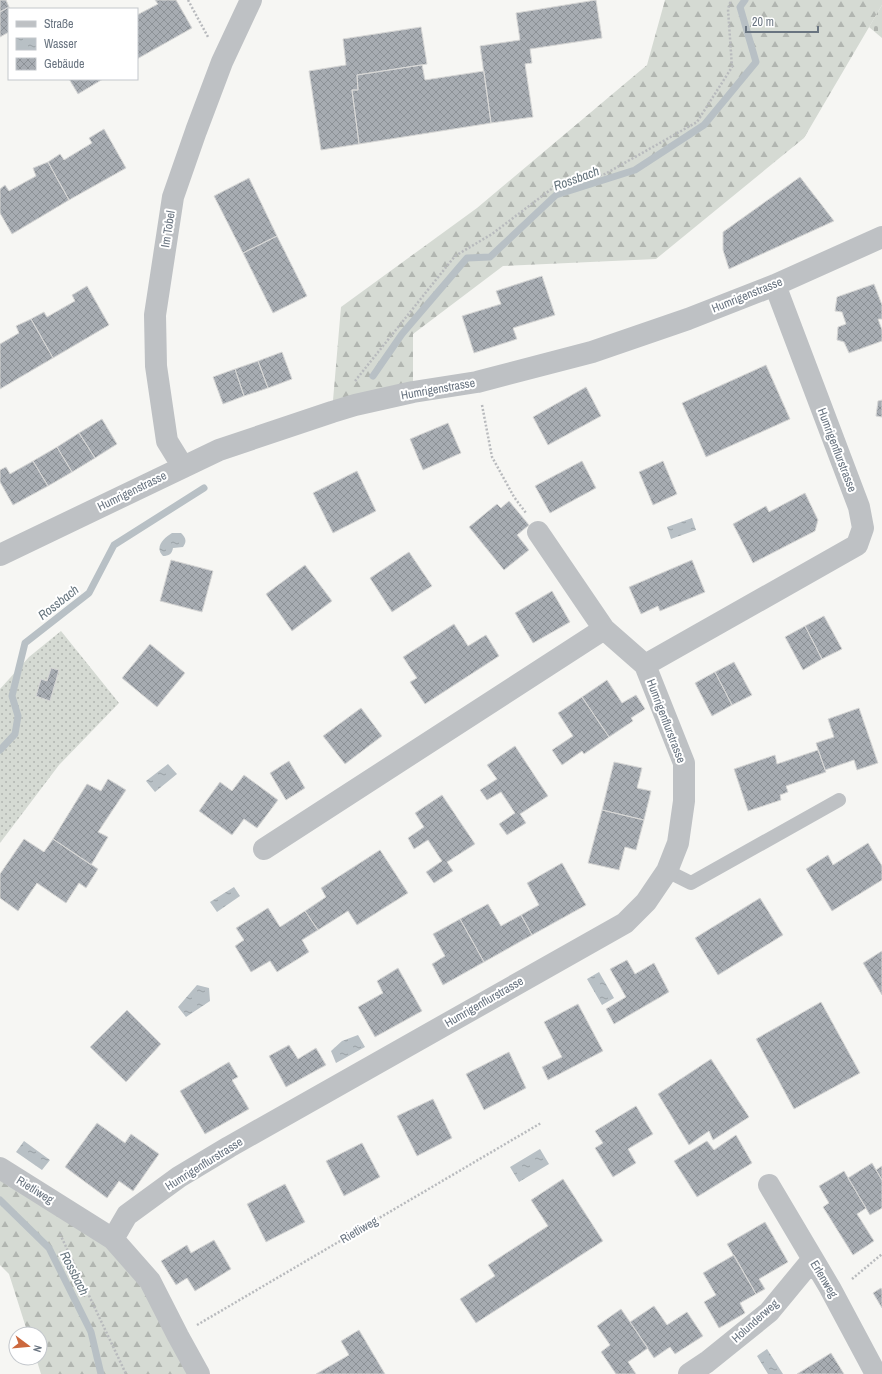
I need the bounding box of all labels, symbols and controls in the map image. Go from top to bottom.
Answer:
legend [8,8,138,80]
scale bar [746,8,818,34]
text: 20 m [752,14,774,30]
text: Straße [44,16,74,32]
text: Wasser [44,36,78,52]
text: Gebäude [44,56,85,72]
water label: Rossbach [551,162,601,195]
street label: Im Tobel [157,209,179,249]
street label: Humrigenstrasse [709,274,785,316]
street label: Humrigenstrasse [400,375,476,403]
street label: Humrigenflurstrasse [814,406,860,494]
street label: Humrigenstrasse [95,467,169,515]
water label: Rossbach [34,581,82,624]
street label: Humrigenflurstrasse [643,677,689,765]
street label: Humrigenflurstrasse [442,973,526,1031]
street label: Humrigenflurstrasse [162,1134,246,1194]
street label: Rietliweg [13,1172,57,1208]
street label: Rietliweg [337,1213,381,1247]
water label: Rossbach [56,1248,93,1298]
street label: Erlenweg [807,1257,842,1301]
street label: Holunderweg [728,1295,782,1346]
north arrow [8,1326,48,1366]
text: N [30,1344,45,1354]

